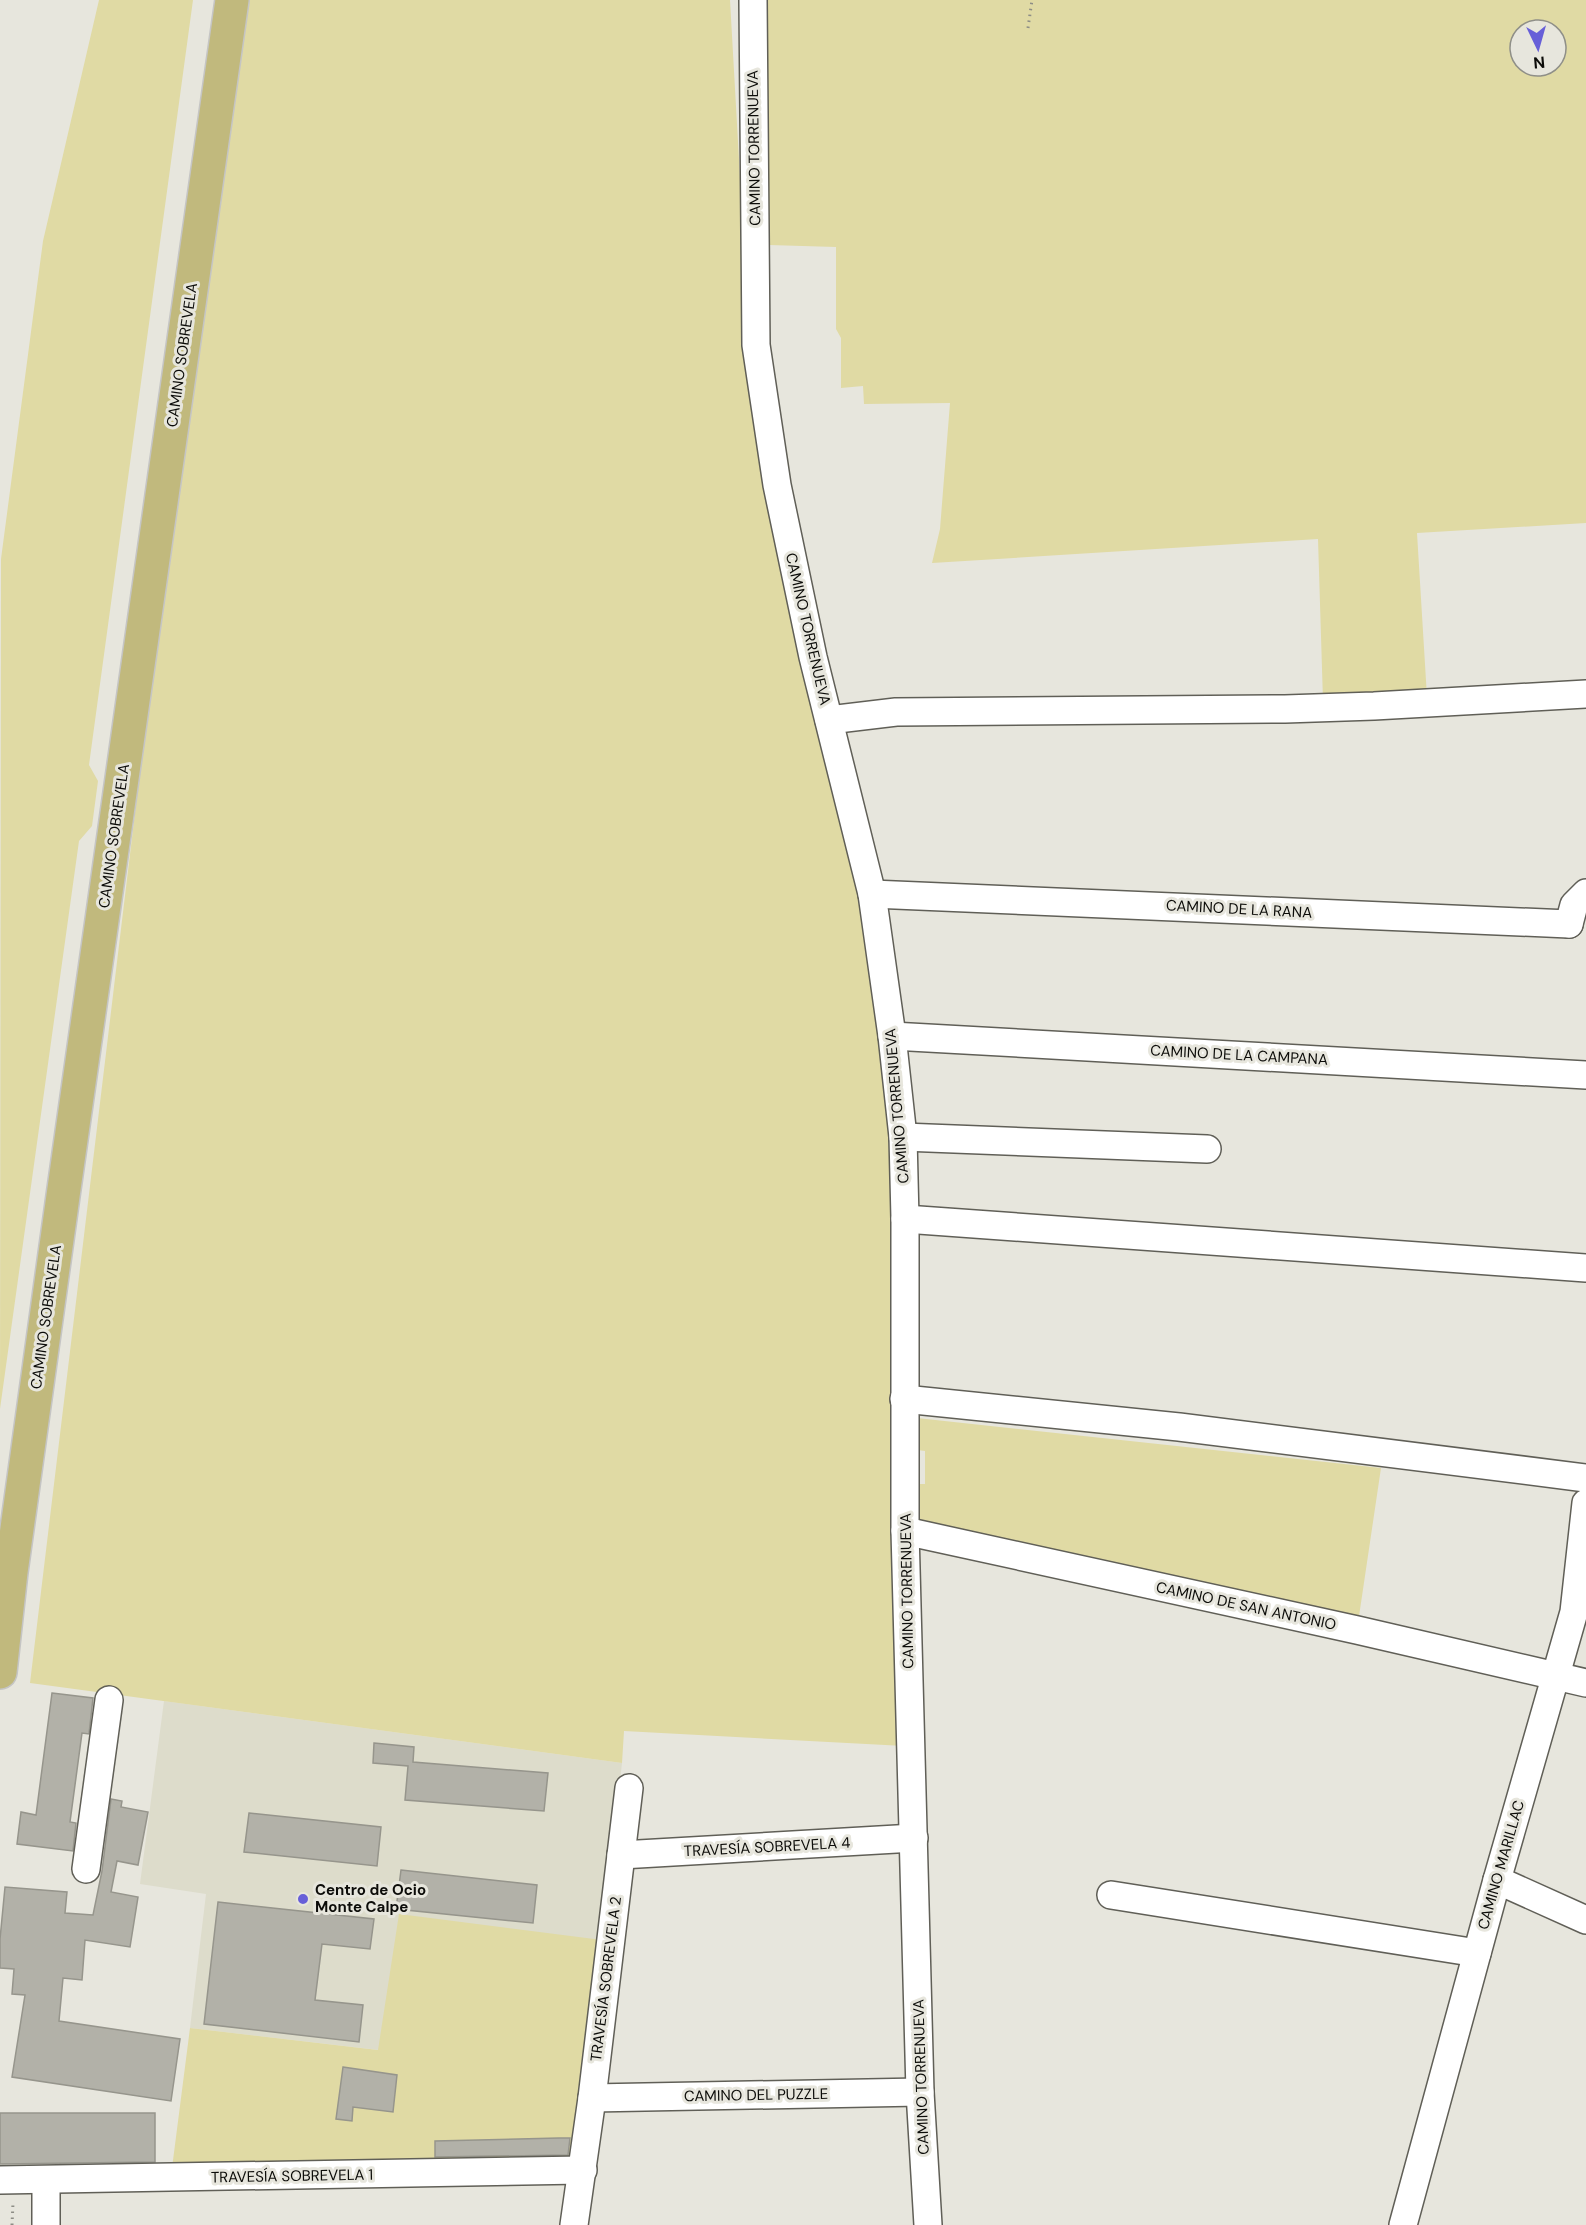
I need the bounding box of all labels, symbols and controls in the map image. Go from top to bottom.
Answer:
north arrow [1508,18,1568,78]
text: N [1533,51,1546,73]
street label: CAMINO TORRENUEVA [743,70,765,226]
street label: CAMINO SOBREVELA [162,281,202,429]
street label: CAMINO TORRENUEVA [781,551,835,707]
street label: CAMINO SOBREVELA [94,762,134,910]
street label: CAMINO DE LA RANA [1165,895,1313,923]
street label: CAMINO TORRENUEVA [880,1028,914,1184]
street label: CAMINO DE LA CAMPANA [1150,1040,1328,1070]
street label: CAMINO SOBREVELA [26,1243,66,1391]
street label: CAMINO TORRENUEVA [896,1513,918,1669]
street label: CAMINO DE SAN ANTONIO [1154,1577,1338,1635]
street label: CAMINO MARILLAC [1473,1798,1529,1932]
street label: TRAVESÍA SOBREVELA 4 [683,1833,851,1861]
place label: Centro de Ocio Monte Calpe [315,1880,426,1917]
marker: Centro de Ocio Monte Calpe [296,1892,310,1906]
street label: TRAVESÍA SOBREVELA 2 [586,1895,626,2063]
street label: CAMINO TORRENUEVA [908,1999,934,2155]
street label: CAMINO DEL PUZZLE [684,2084,828,2106]
street label: TRAVESÍA SOBREVELA 1 [211,2165,373,2187]

